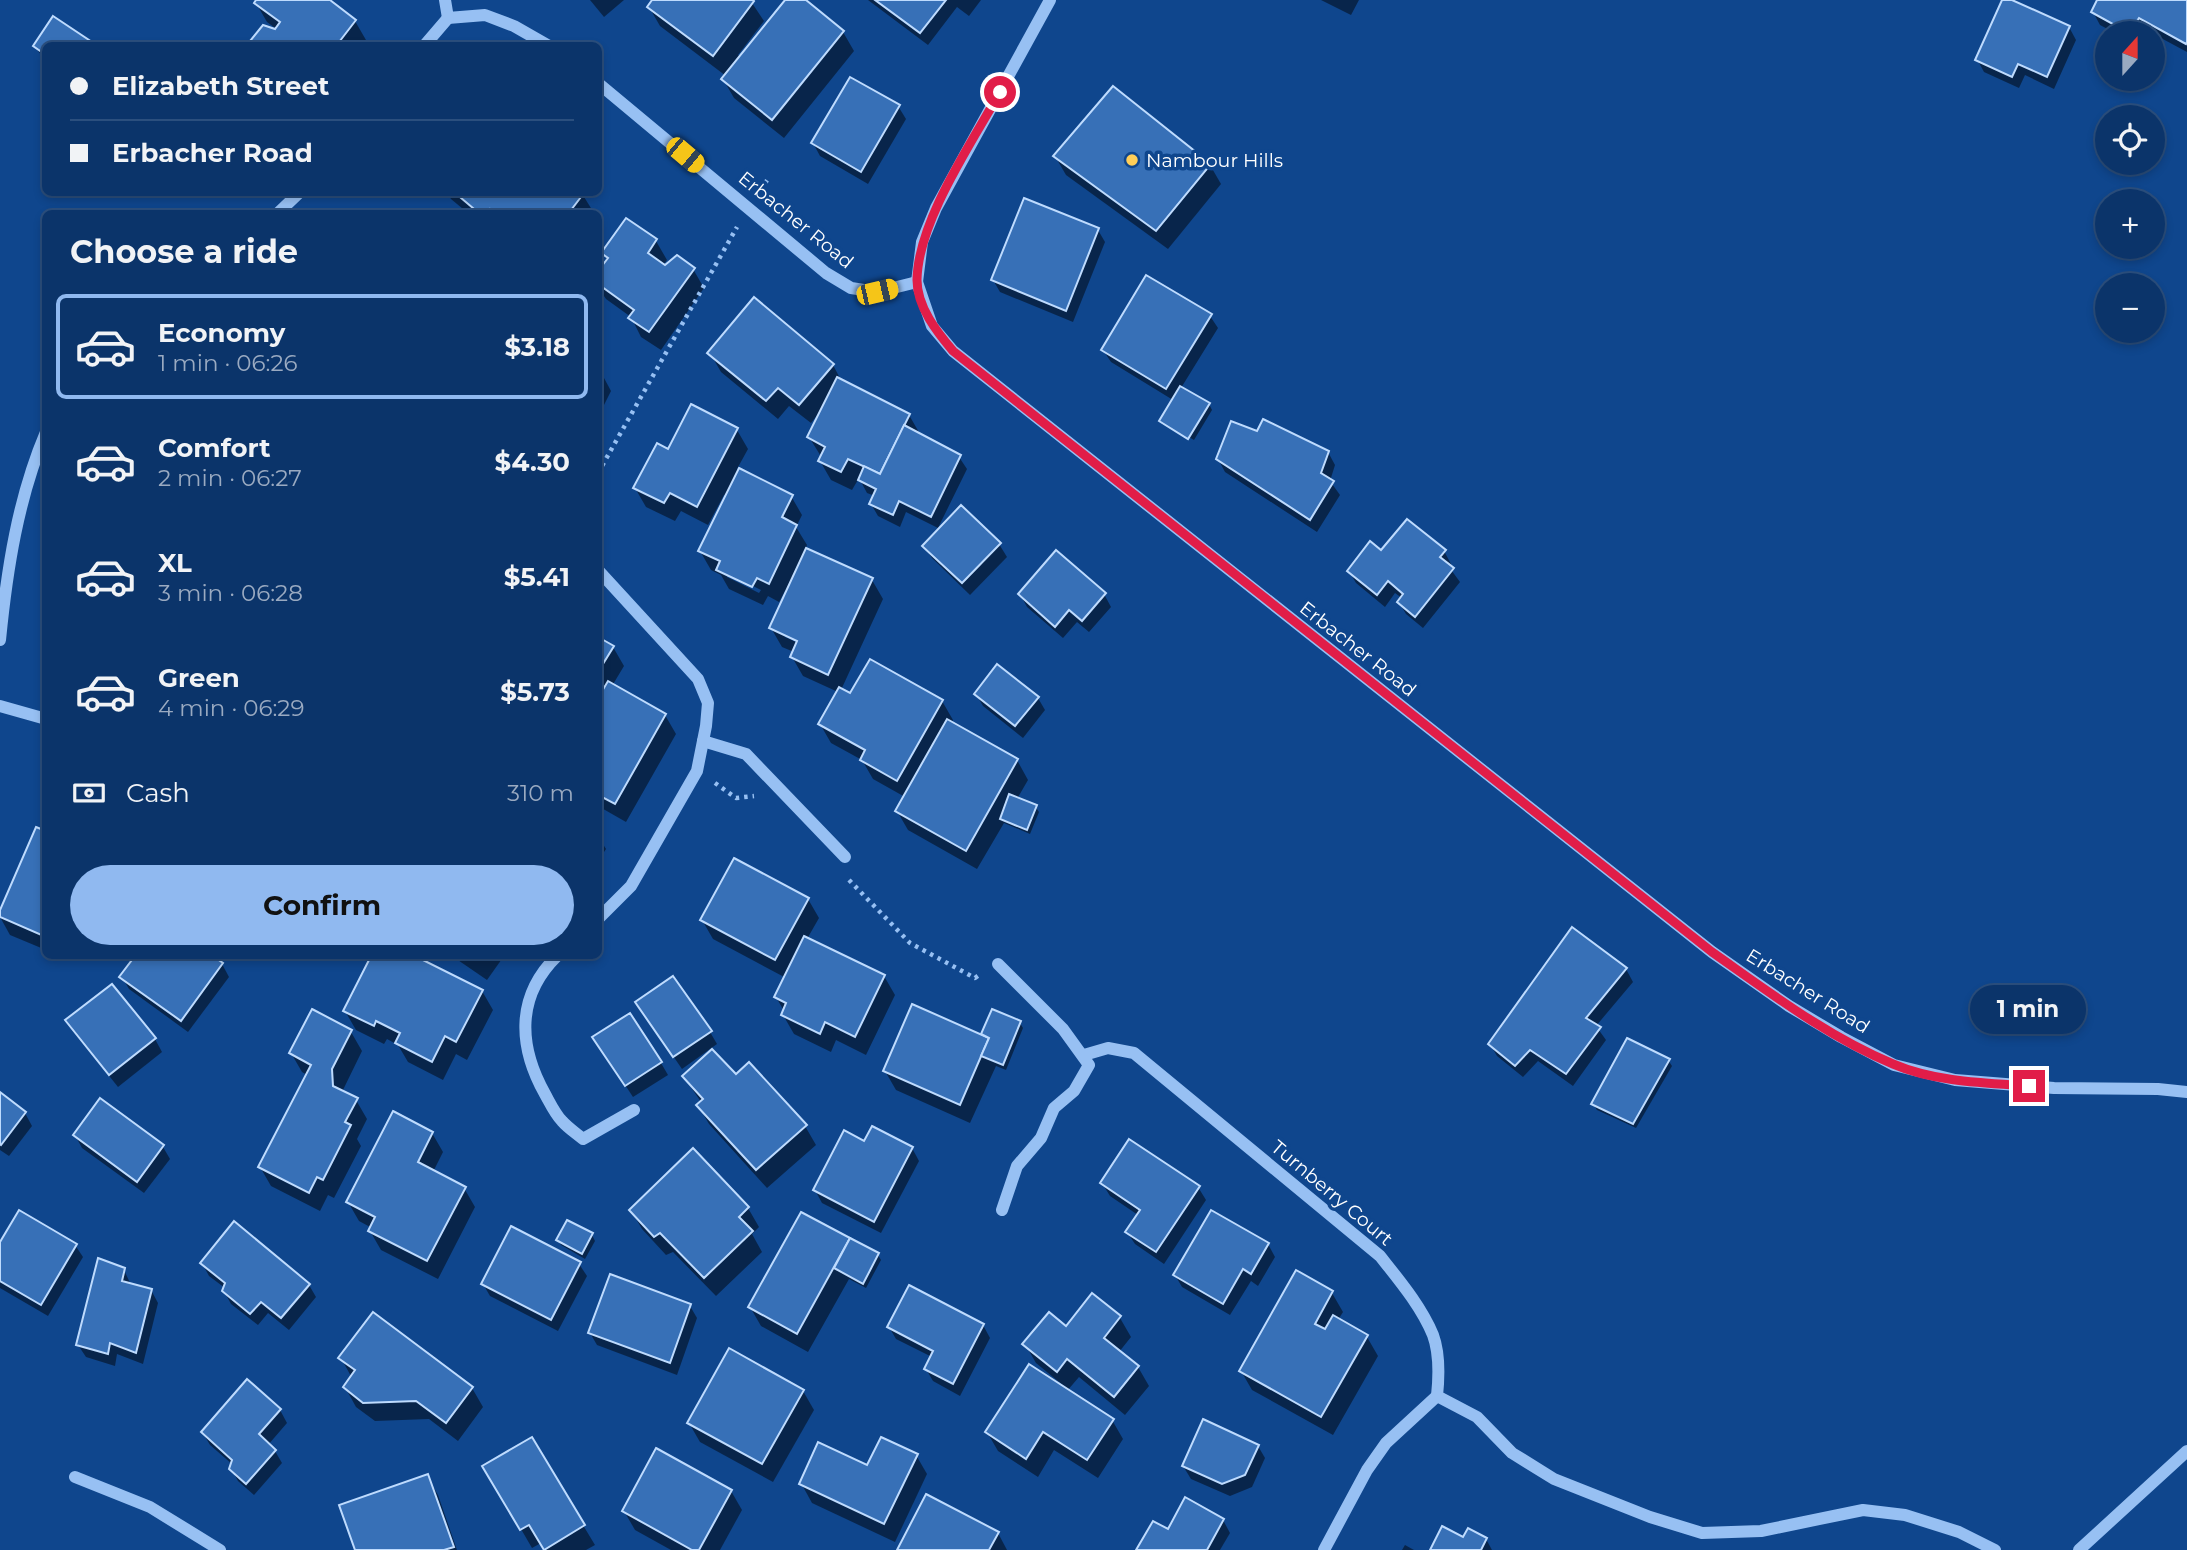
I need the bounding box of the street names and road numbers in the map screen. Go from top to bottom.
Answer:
street label: Erbacher Road [734,167,858,273]
street label: Erbacher Road [1295,596,1421,702]
street label: Erbacher Road [1742,944,1874,1038]
street label: Turnberry Court [1267,1135,1398,1251]

